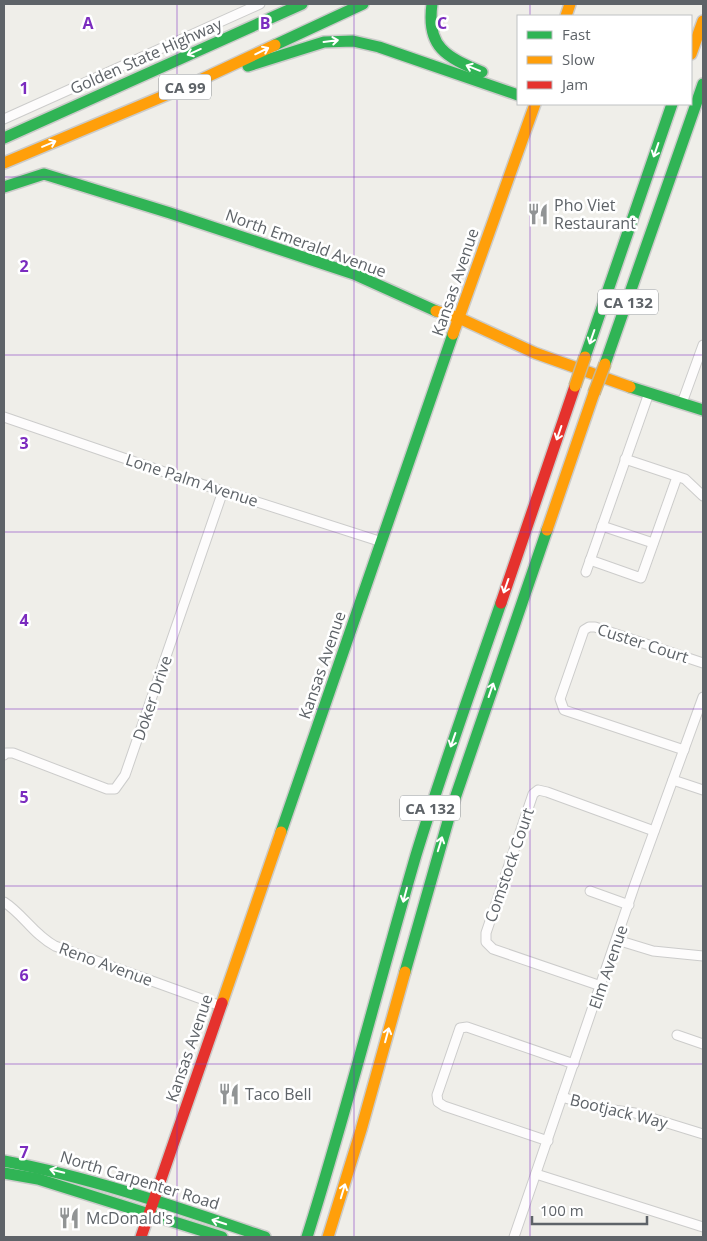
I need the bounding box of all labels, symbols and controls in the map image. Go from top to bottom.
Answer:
street label: Golden State Highway [67,12,226,99]
text: A [82,12,94,34]
text: B [260,12,270,34]
text: C [437,12,447,34]
legend [517,15,692,105]
text: Fast [562,24,591,44]
one-way arrow [323,36,339,46]
one-way arrow [254,45,269,55]
one-way arrow [187,48,202,58]
text: Slow [562,49,595,69]
one-way arrow [466,63,481,73]
road number: CA 99 [159,74,211,100]
text: Jam [560,74,588,94]
text: 1 [19,77,29,99]
one-way arrow [41,138,56,148]
one-way arrow [651,141,660,157]
place label: Pho Viet Restaurant [554,194,636,234]
restaurant icon: Pho Viet Restaurant [525,201,551,227]
street label: North Emerald Avenue [223,204,390,282]
street label: Kansas Avenue [426,225,484,339]
text: 2 [19,255,29,277]
road number: CA 132 [598,290,658,314]
one-way arrow [587,328,596,344]
one-way arrow [554,424,563,440]
text: 3 [19,432,29,454]
street label: Lone Palm Avenue [123,448,261,512]
one-way arrow [501,578,510,593]
street label: Kansas Avenue [293,608,351,722]
text: 4 [19,609,29,631]
street label: Custer Court [595,618,692,668]
street label: Doker Drive [127,653,177,743]
one-way arrow [487,683,496,698]
one-way arrow [447,731,457,747]
text: 5 [19,786,29,808]
road number: CA 132 [400,796,460,820]
street label: Comstock Court [479,805,539,925]
one-way arrow [436,837,446,853]
one-way arrow [400,887,409,903]
street label: Elm Avenue [583,922,633,1012]
street label: Reno Avenue [56,937,156,991]
text: 6 [19,964,29,986]
street label: Kansas Avenue [160,991,218,1105]
one-way arrow [383,1027,393,1043]
restaurant icon: Taco Bell [216,1081,242,1107]
place label: Taco Bell [245,1083,312,1105]
street label: Bootjack Way [568,1088,671,1134]
text: 7 [19,1141,29,1163]
street label: North Carpenter Road [58,1145,222,1215]
one-way arrow [49,1166,65,1175]
one-way arrow [339,1183,349,1199]
scale bar [532,1194,647,1226]
text: 100 m [540,1200,584,1220]
restaurant icon: McDonald's [56,1205,82,1231]
place label: McDonald's [86,1207,173,1229]
one-way arrow [212,1217,227,1226]

